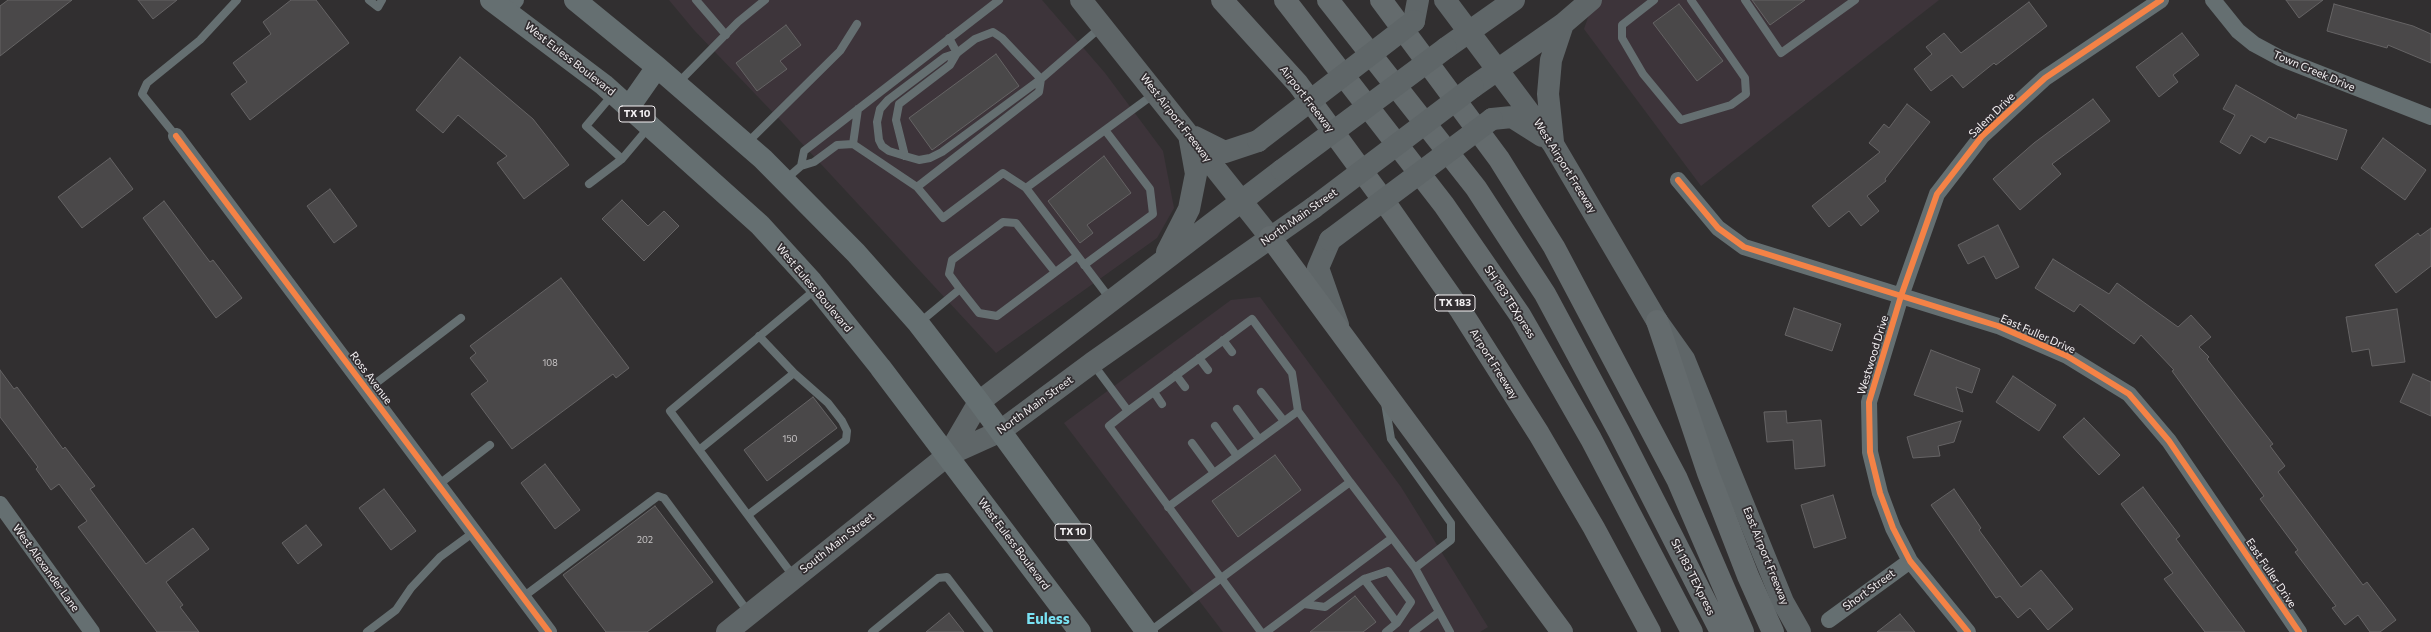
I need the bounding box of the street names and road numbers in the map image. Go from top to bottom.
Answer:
street label: West Euless Boulevard [522,20,618,98]
street label: Town Creek Drive [2271,48,2357,94]
street label: Airport Freeway [1277,63,1337,135]
street label: West Airport Freeway [1137,71,1215,165]
street label: Salem Drive [1966,90,2018,140]
road number: TX 10 [619,106,655,122]
street label: West Airport Freeway [1531,116,1599,216]
street label: North Main Street [1258,186,1340,248]
street label: West Euless Boulevard [773,241,855,335]
street label: SH 183 TEXpress [1482,263,1538,341]
road number: TX 183 [1435,295,1475,311]
street label: East Fuller Drive [1998,312,2078,356]
street label: Westwood Drive [1855,314,1891,396]
street label: Airport Freeway [1467,326,1521,402]
street label: Ross Avenue [347,349,395,407]
street label: North Main Street [994,373,1076,437]
street label: West Euless Boulevard [975,496,1053,592]
street label: East Airport Freeway [1740,505,1792,607]
street label: South Main Street [797,510,877,576]
street label: West Alexander Lane [10,522,82,614]
road number: TX 10 [1055,524,1091,540]
street label: East Fuller Drive [2243,536,2299,610]
street label: SH 183 TEXpress [1668,537,1718,617]
street label: Short Street [1840,567,1898,613]

